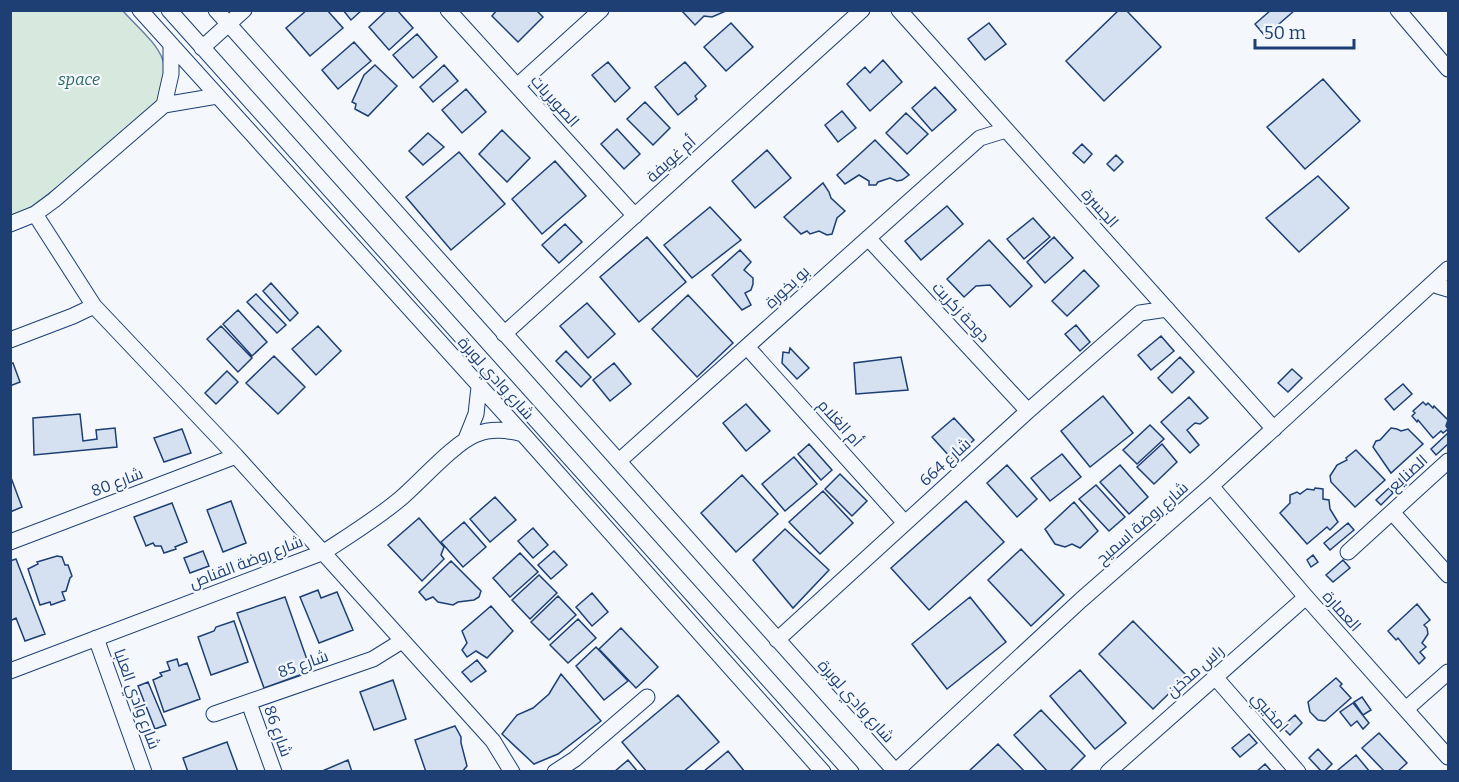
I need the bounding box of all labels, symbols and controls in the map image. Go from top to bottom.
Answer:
scale bar [1255,12,1354,50]
text: 50 m [1264,22,1306,44]
park label: space [58,70,100,89]
street label: الصويريات [527,71,583,131]
street label: أم غويفة [642,132,701,188]
street label: الجسرة [1078,185,1122,231]
street label: بو بخورة [761,262,813,312]
street label: دوحة زكريت [928,278,994,346]
street label: شارع وادي لوبرة [451,333,538,426]
street label: أم الغلام [812,395,866,452]
street label: شارع 664 [915,434,976,491]
street label: الصنايع [1384,450,1433,497]
street label: شارع 80 [88,463,146,502]
street label: شارع روضة اسميح [1092,478,1193,570]
street label: شارع روضة القناص [187,532,306,594]
street label: العمارة [1319,587,1365,635]
street label: راس مدخن [1162,641,1228,702]
street label: شارع وادي العلبا [106,646,164,753]
street label: شارع 85 [275,646,332,684]
street label: شارع وادي لوبرة [811,656,898,749]
street label: امخيبي [1244,688,1292,738]
street label: شارع 86 [258,703,296,760]

